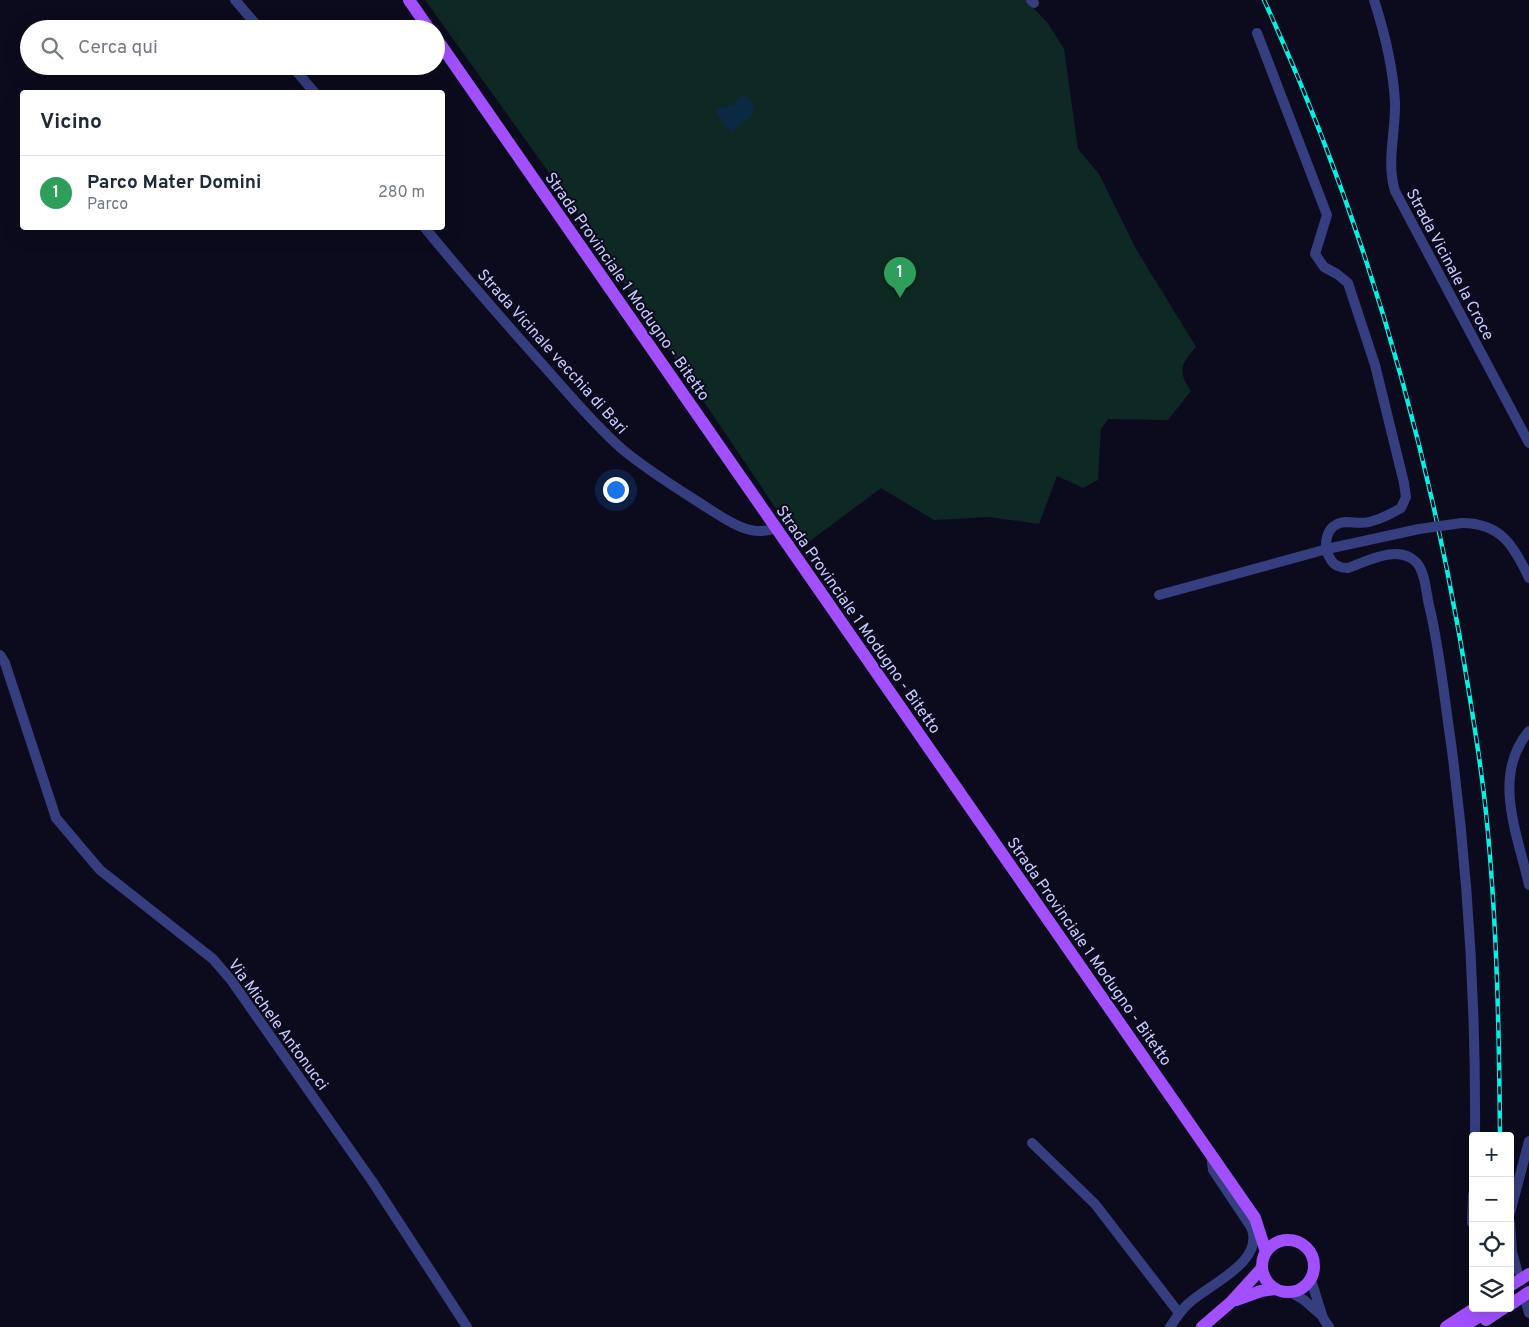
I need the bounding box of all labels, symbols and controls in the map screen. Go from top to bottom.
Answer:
search box [20,20,445,75]
icon: search [38,34,66,62]
text: Cerca qui [78,36,158,60]
text: Vicino [40,109,102,136]
street label: Strada Provinciale 1 Modugno - Bitetto [540,169,713,405]
text: Parco Mater Domini [87,171,261,195]
text: 1 [53,183,59,203]
text: 280 m [378,183,425,203]
street label: Strada Vicinale la Croce [1401,186,1498,344]
text: Parco [87,195,128,215]
pin: 1 [884,257,916,298]
street label: Strada Vicinale vecchia di Bari [472,266,631,439]
your location [603,477,629,503]
street label: Strada Provinciale 1 Modugno - Bitetto [771,502,944,738]
street label: Strada Provinciale 1 Modugno - Bitetto [1002,834,1175,1070]
street label: Via Michele Antonucci [223,955,332,1095]
map controls [1469,1132,1514,1312]
button: + [1469,1132,1514,1177]
button: − [1469,1177,1514,1222]
button: locate [1469,1222,1514,1267]
button: layers [1469,1267,1514,1312]

